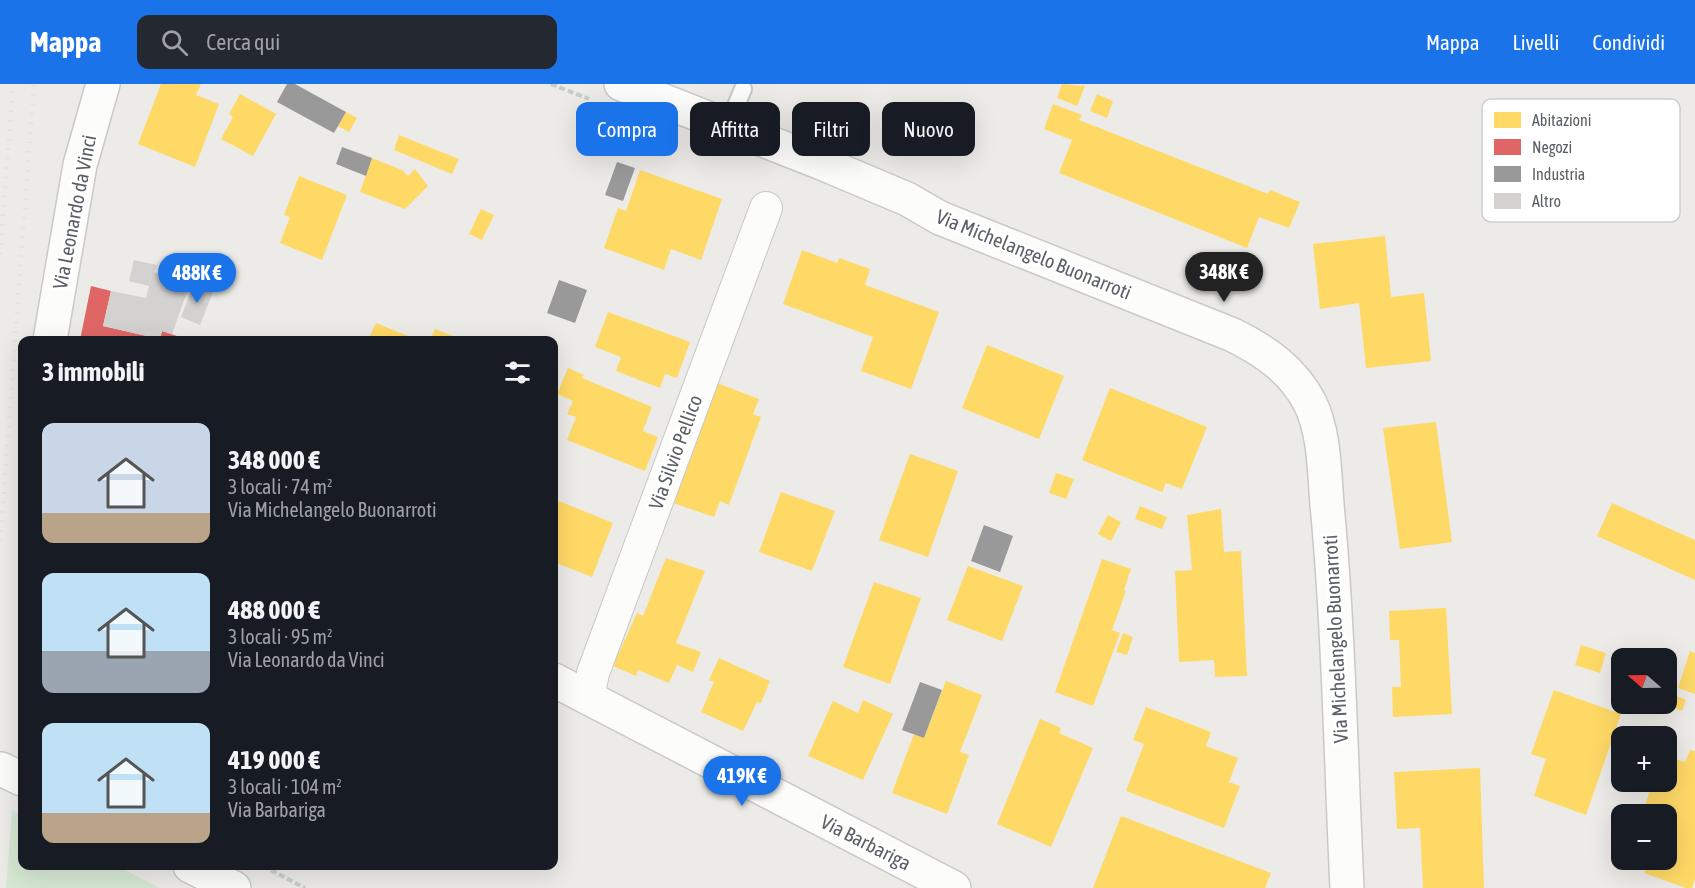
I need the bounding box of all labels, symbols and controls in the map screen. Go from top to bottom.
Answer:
search box [137,15,557,69]
text: Mappa [30,26,101,58]
icon: search [158,26,191,59]
text: Cerca qui [206,29,280,55]
text: Mappa [1426,30,1480,54]
text: Livelli [1513,30,1559,54]
text: Condividi [1592,30,1665,54]
legend [1482,99,1680,222]
chip: Compra [576,102,678,156]
chip: Affitta [690,102,780,156]
chip: Filtri [792,102,870,156]
chip: Nuovo [882,102,975,156]
text: Abitazioni [1532,111,1592,129]
street label: Via Leonardo da Vinci [48,133,100,291]
text: Negozi [1532,138,1572,157]
text: Industria [1532,165,1585,183]
text: Altro [1532,192,1561,210]
street label: Via Michelangelo Buonarroti [933,204,1135,304]
pin: 348K € [1175,252,1273,303]
pin: 488K € [148,253,246,304]
text: 348K € [1199,260,1249,283]
text: 488K € [172,261,222,284]
icon: filters [501,356,534,389]
text: 3 immobili [42,357,145,387]
street label: Via Silvio Pellico [644,392,706,512]
text: 348 000 € [228,445,320,475]
icon: home [90,447,162,519]
text: 3 locali · 74 m² [228,475,333,498]
text: Via Michelangelo Buonarroti [228,498,437,521]
street label: Via Michelangelo Buonarroti [1318,534,1352,744]
text: 488 000 € [228,595,320,625]
icon: home [90,597,162,669]
text: 3 locali · 95 m² [228,625,333,648]
text: Via Leonardo da Vinci [228,648,385,671]
north arrow [1611,648,1677,714]
map controls [1611,648,1677,870]
button: + [1611,726,1677,792]
text: 419 000 € [228,745,320,775]
icon: home [90,747,162,819]
pin: 419K € [693,756,791,807]
text: 419K € [717,764,767,787]
text: 3 locali · 104 m² [228,775,342,798]
text: Via Barbariga [228,798,326,821]
button: − [1611,804,1677,870]
street label: Via Barbariga [817,810,915,874]

